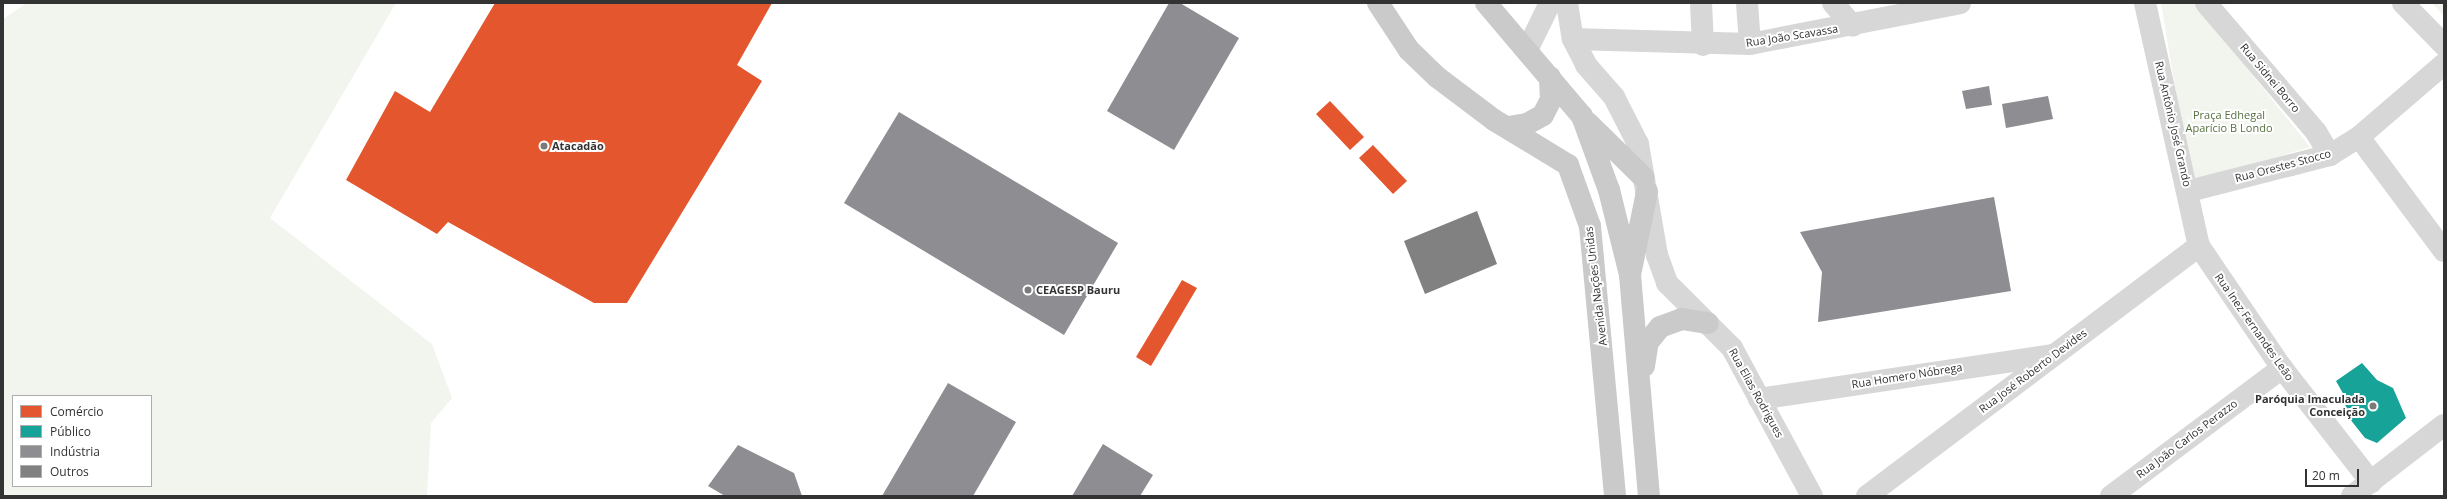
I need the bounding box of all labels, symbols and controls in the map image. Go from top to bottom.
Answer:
street label: Rua João Scavassa [1745,22,1839,50]
street label: Rua Sidnei Borro [2237,41,2303,115]
street label: Rua Antônio José Grando [2152,60,2194,188]
park label: Praça Edhegal Aparício B Londo [2185,109,2273,135]
place label: Atacadão [552,139,604,153]
marker: Atacadão [539,141,549,151]
street label: Rua Orestes Stocco [2234,147,2332,185]
street label: Avenida Nações Unidas [1582,226,1610,346]
street label: Rua Inez Fernandes Leão [2212,271,2296,383]
place label: CEAGESP Bauru [1036,283,1120,297]
marker: CEAGESP Bauru [1023,285,1033,295]
street label: Rua José Roberto Devides [1977,326,2089,416]
street label: Rua Elias Rodrigues [1726,346,1786,440]
street label: Rua Homero Nóbrega [1851,361,1963,391]
place label: Paróquia Imaculada Conceição [2255,393,2365,419]
legend [12,395,152,487]
street label: Rua João Carlos Perazzo [2134,397,2240,481]
marker: Paróquia Imaculada Conceição [2368,401,2378,411]
text: Comércio [50,403,104,420]
text: Público [50,423,91,440]
text: Indústria [50,443,100,460]
scale bar [2307,461,2361,487]
text: Outros [50,463,89,480]
text: 20 m [2312,467,2340,484]

